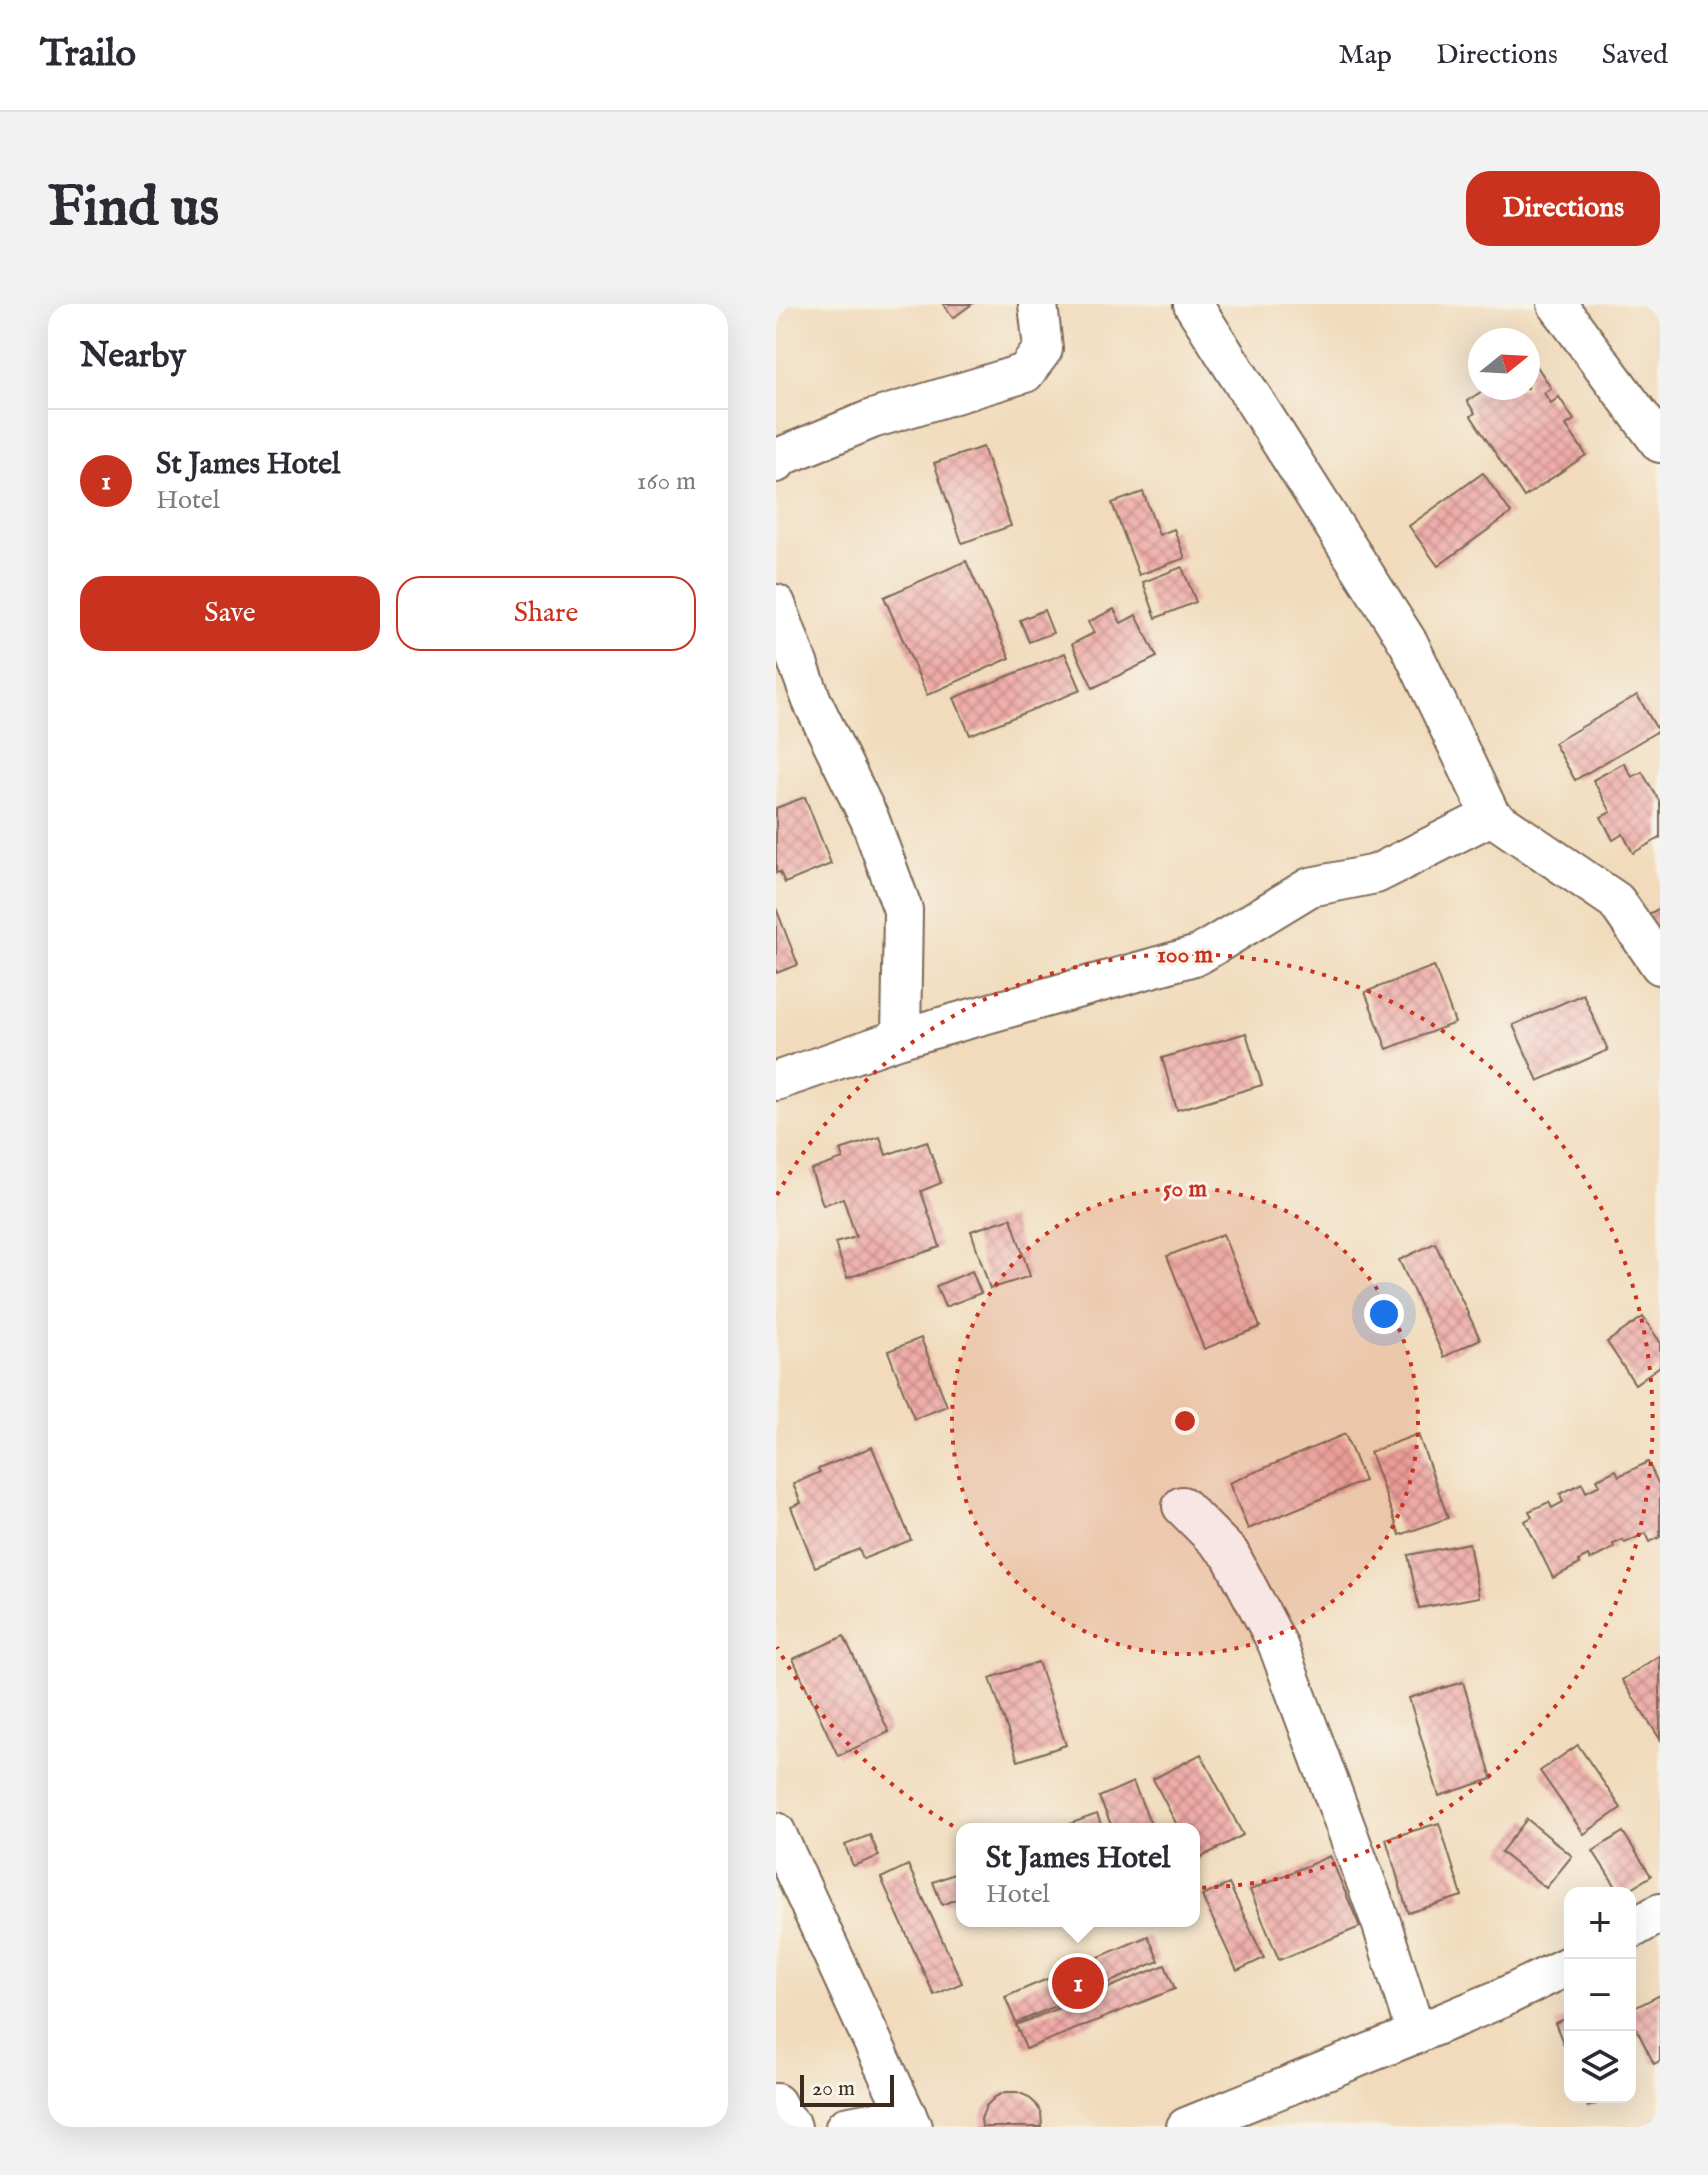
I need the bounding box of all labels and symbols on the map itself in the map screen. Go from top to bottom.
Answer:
north arrow [1468,328,1540,400]
text: 100 m [1157,940,1214,971]
text: 50 m [1163,1174,1208,1205]
your location [1364,1294,1404,1334]
centre of rings [1171,1407,1199,1435]
pin: 1 [1052,1953,1104,2013]
scale bar [800,2071,894,2107]

